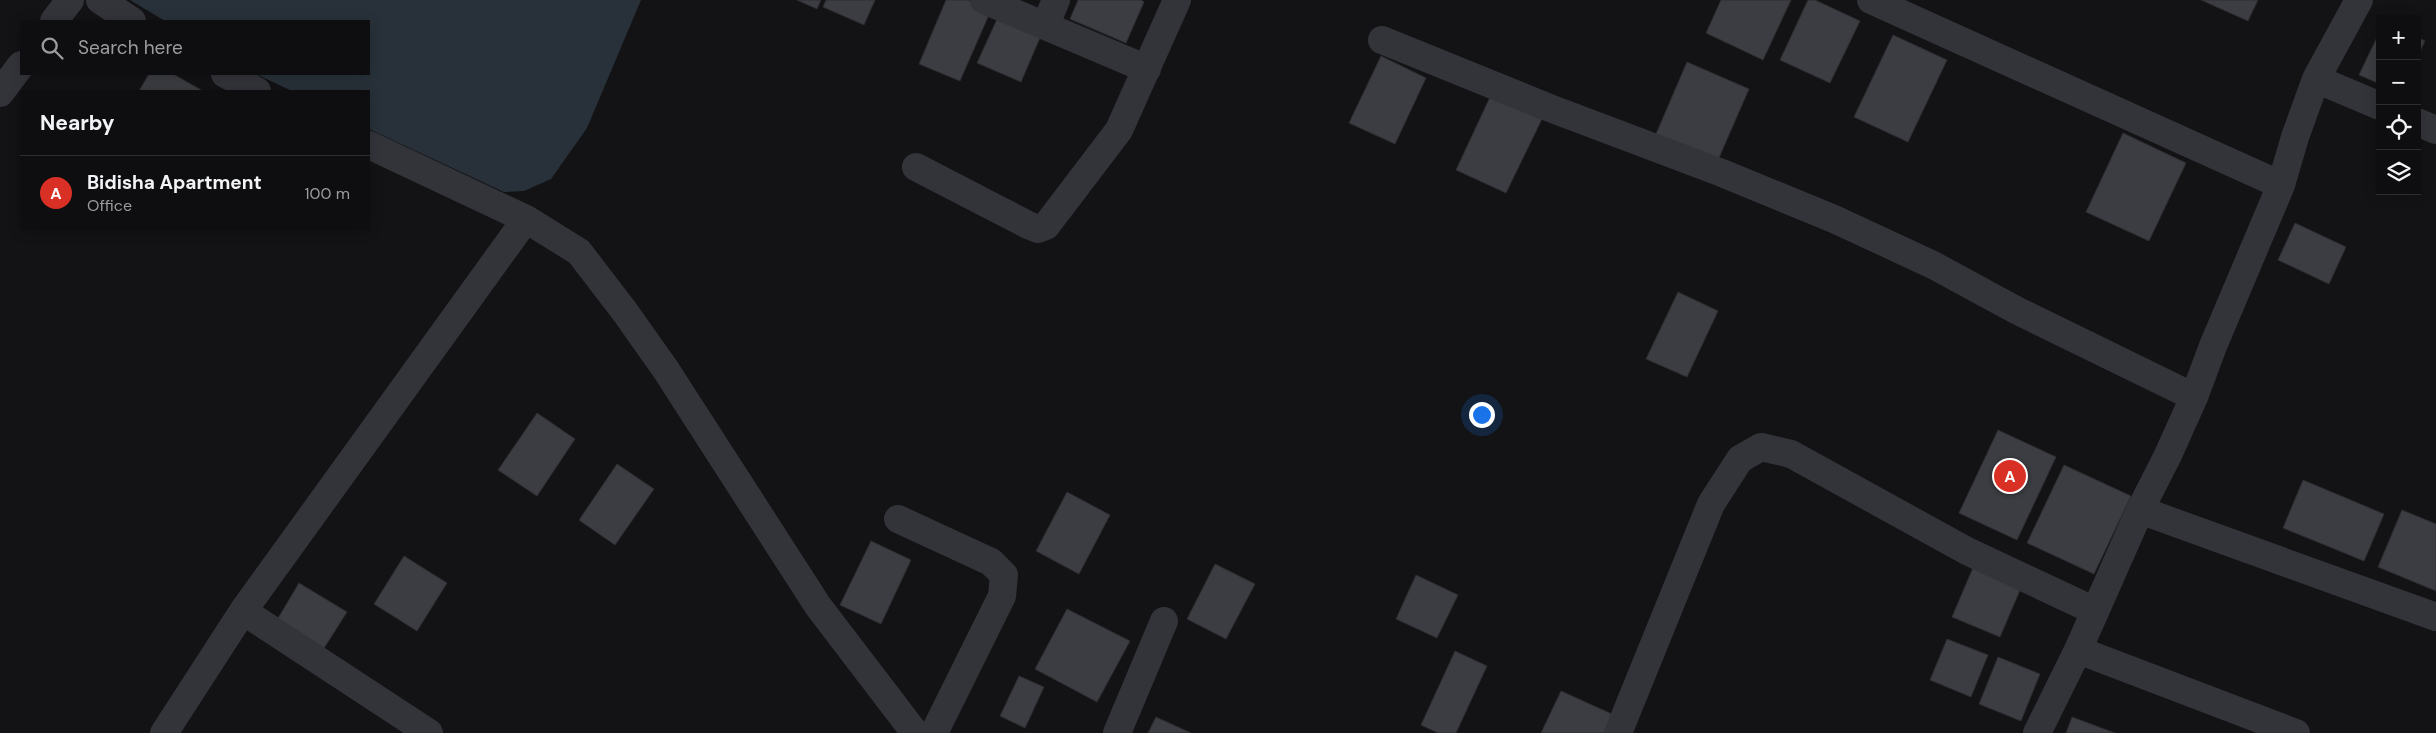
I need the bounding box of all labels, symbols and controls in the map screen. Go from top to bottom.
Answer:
map controls [2376,15,2421,195]
button: + [2376,15,2421,60]
search box [20,20,370,75]
icon: search [38,34,66,62]
text: Search here [78,35,183,60]
button: − [2376,60,2421,105]
button: locate [2376,105,2421,150]
text: Nearby [40,109,114,137]
button: layers [2376,150,2421,195]
text: Bidisha Apartment [87,170,262,195]
text: A [50,183,62,204]
text: 100 m [305,183,350,204]
text: Office [87,195,132,216]
your location [1469,402,1495,428]
pin: A [1994,457,2026,495]

